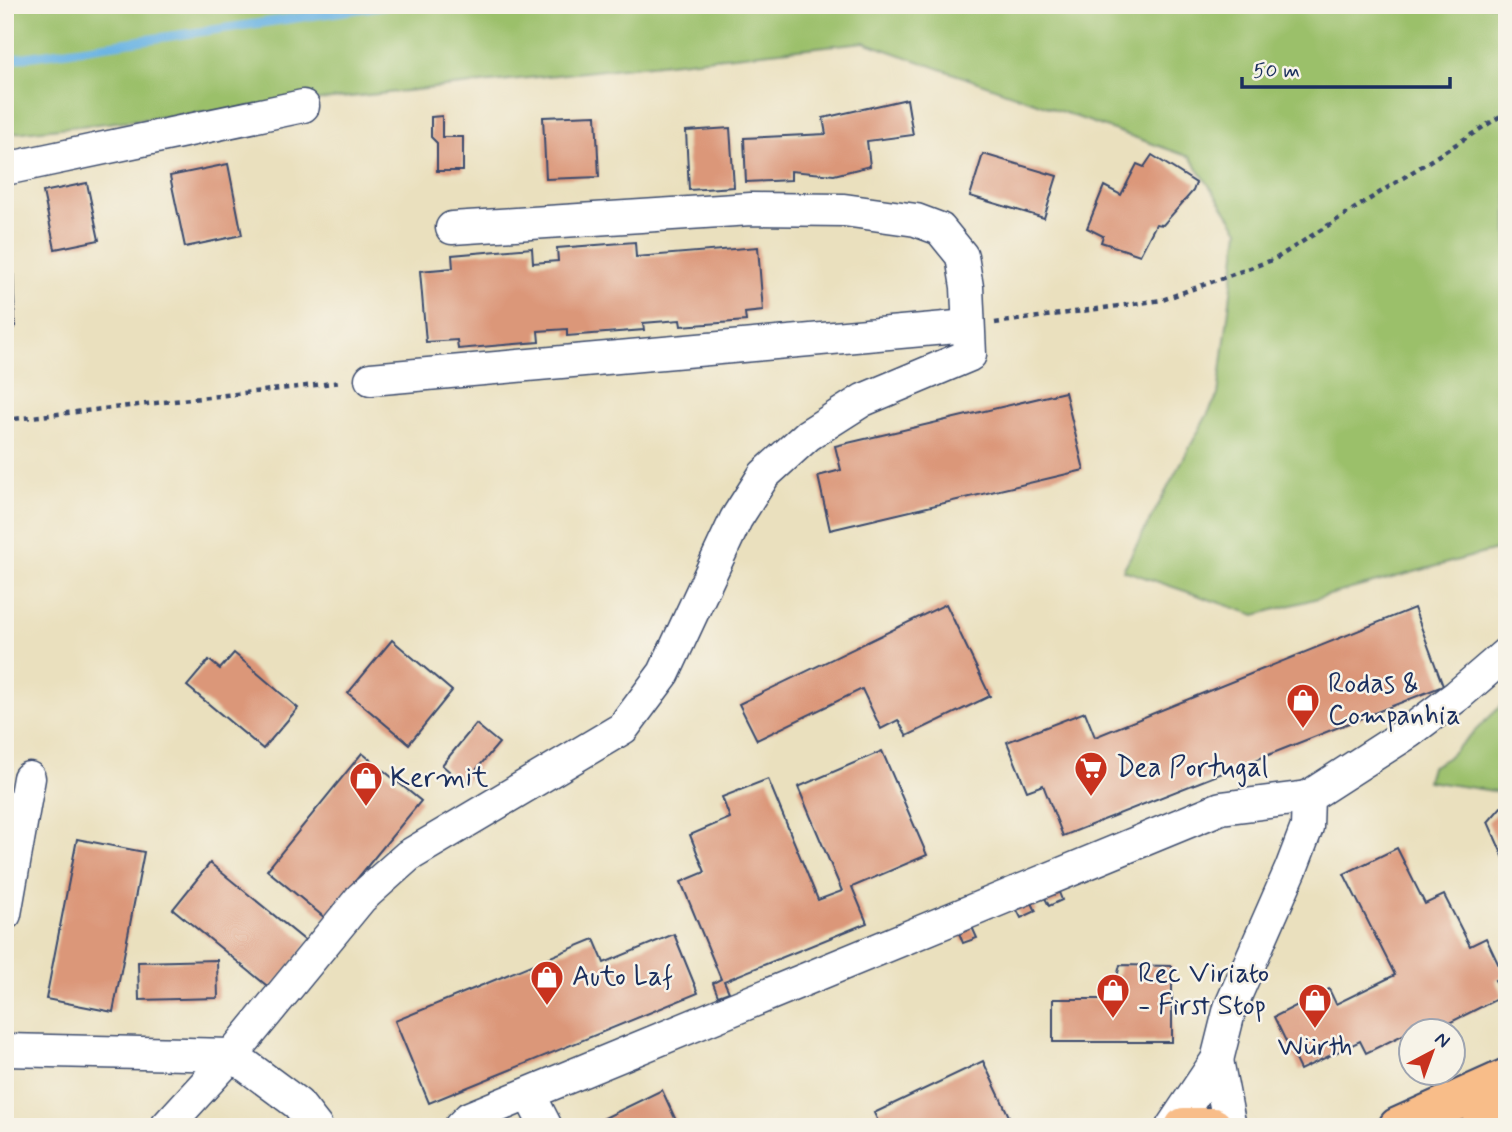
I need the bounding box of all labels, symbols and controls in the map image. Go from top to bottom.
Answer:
scale bar [1242,46,1451,90]
text: 50 m [1253,57,1300,85]
place label: Rodas & Companhia [1328,666,1461,735]
shop icon: Rodas & Companhia [1284,681,1322,730]
supermarket icon: Dea Portugal [1072,749,1110,798]
place label: Dea Portugal [1116,750,1268,787]
shop icon: Kermit [347,759,385,808]
place label: Kermit [390,760,489,797]
place label: Rec Viriato - First Stop [1138,956,1269,1025]
shop icon: Auto Laf [528,958,566,1007]
place label: Auto Laf [572,959,673,996]
shop icon: Rec Viriato - First Stop [1094,971,1132,1020]
shop icon: Würth [1296,981,1334,1030]
north arrow [1396,1016,1466,1086]
text: N [1429,1027,1455,1054]
place label: Würth [1277,1029,1353,1066]

